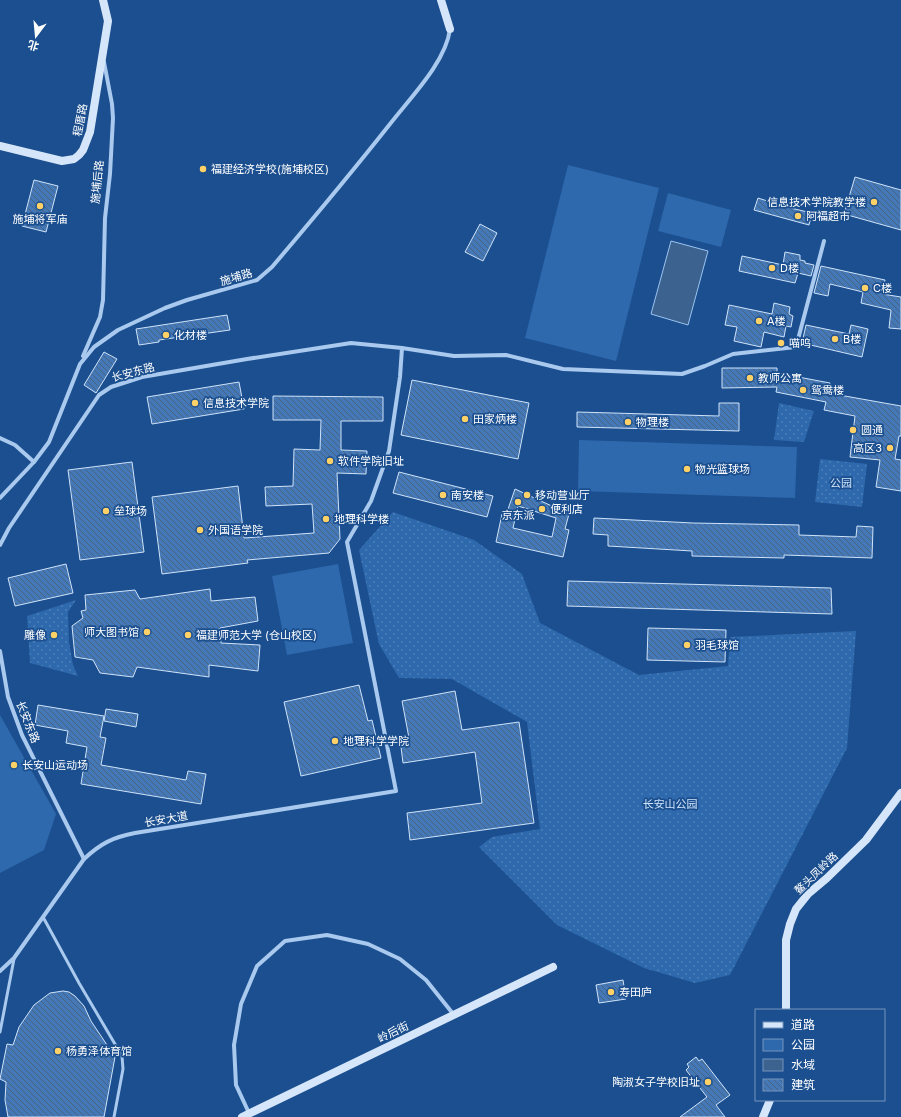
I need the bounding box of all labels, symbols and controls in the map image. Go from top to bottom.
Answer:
north arrow [16,16,56,56]
text: 北 [26,37,40,54]
street label: 程厝路 [70,102,90,138]
street label: 施埔后路 [88,159,106,205]
place label: 福建经济学校(施埔校区) [211,162,329,176]
marker: 福建经济学校(施埔校区) [198,164,208,174]
place label: 信息技术学院教学楼 [767,195,866,209]
marker: 信息技术学院教学楼 [869,197,879,207]
marker: 施埔将军庙 [35,201,45,211]
place label: 阿福超市 [806,209,850,223]
marker: 阿福超市 [793,211,803,221]
place label: 施埔将军庙 [13,212,68,226]
place label: D楼 [780,261,799,275]
marker: D楼 [767,263,777,273]
street label: 施埔路 [218,266,254,288]
place label: C楼 [873,281,892,295]
marker: C楼 [860,283,870,293]
place label: A楼 [767,314,786,328]
marker: A楼 [754,316,764,326]
place label: 化材楼 [174,328,207,342]
marker: 化材楼 [161,330,171,340]
place label: B楼 [843,332,861,346]
marker: B楼 [830,334,840,344]
place label: 喵呜 [789,336,811,350]
marker: 喵呜 [776,338,786,348]
street label: 长安东路 [110,360,156,384]
place label: 教师公寓 [758,371,802,385]
marker: 教师公寓 [745,373,755,383]
place label: 鸳鸯楼 [811,383,844,397]
marker: 鸳鸯楼 [798,385,808,395]
place label: 信息技术学院 [203,396,269,410]
marker: 信息技术学院 [190,398,200,408]
place label: 田家炳楼 [473,412,517,426]
marker: 田家炳楼 [460,414,470,424]
place label: 物理楼 [636,415,669,429]
marker: 物理楼 [623,417,633,427]
place label: 圆通 [861,423,883,437]
marker: 圆通 [848,425,858,435]
place label: 高区3 [853,441,882,455]
marker: 高区3 [885,443,895,453]
place label: 软件学院旧址 [338,454,404,468]
marker: 软件学院旧址 [325,456,335,466]
place label: 物光篮球场 [695,462,750,476]
marker: 物光篮球场 [682,464,692,474]
park label: 公园 [830,476,852,490]
place label: 南安楼 [451,488,484,502]
place label: 移动营业厅 [535,488,590,502]
marker: 南安楼 [438,490,448,500]
marker: 移动营业厅 [522,490,532,500]
marker: 京东派 [513,497,523,507]
place label: 便利店 [550,502,583,516]
place label: 垒球场 [114,504,147,518]
marker: 便利店 [537,504,547,514]
marker: 垒球场 [101,506,111,516]
place label: 京东派 [502,508,535,522]
place label: 地理科学楼 [334,512,389,526]
marker: 地理科学楼 [321,514,331,524]
place label: 外国语学院 [208,523,263,537]
marker: 外国语学院 [195,525,205,535]
place label: 师大图书馆 [84,625,139,639]
marker: 师大图书馆 [142,627,152,637]
place label: 雕像 [24,628,46,642]
place label: 福建师范大学 (仓山校区) [196,628,317,642]
marker: 雕像 [49,630,59,640]
marker: 福建师范大学 (仓山校区) [183,630,193,640]
place label: 羽毛球馆 [695,638,739,652]
marker: 羽毛球馆 [682,640,692,650]
street label: 长安东路 [13,699,43,745]
place label: 地理科学学院 [343,734,409,748]
marker: 地理科学学院 [330,736,340,746]
place label: 长安山运动场 [22,758,88,772]
marker: 长安山运动场 [9,760,19,770]
park label: 长安山公园 [643,797,698,811]
street label: 长安大道 [143,808,189,830]
street label: 鳌头凤岭路 [791,849,841,897]
place label: 寿田庐 [619,985,652,999]
marker: 寿田庐 [606,987,616,997]
legend [755,1009,885,1101]
text: 道路 [791,1017,815,1032]
street label: 岭后街 [375,1018,411,1046]
text: 公园 [791,1037,815,1052]
place label: 杨勇泽体育馆 [66,1044,132,1058]
marker: 杨勇泽体育馆 [53,1046,63,1056]
text: 水域 [791,1057,815,1072]
place label: 陶淑女子学校旧址 [612,1075,700,1089]
marker: 陶淑女子学校旧址 [703,1077,713,1087]
text: 建筑 [791,1077,815,1092]

